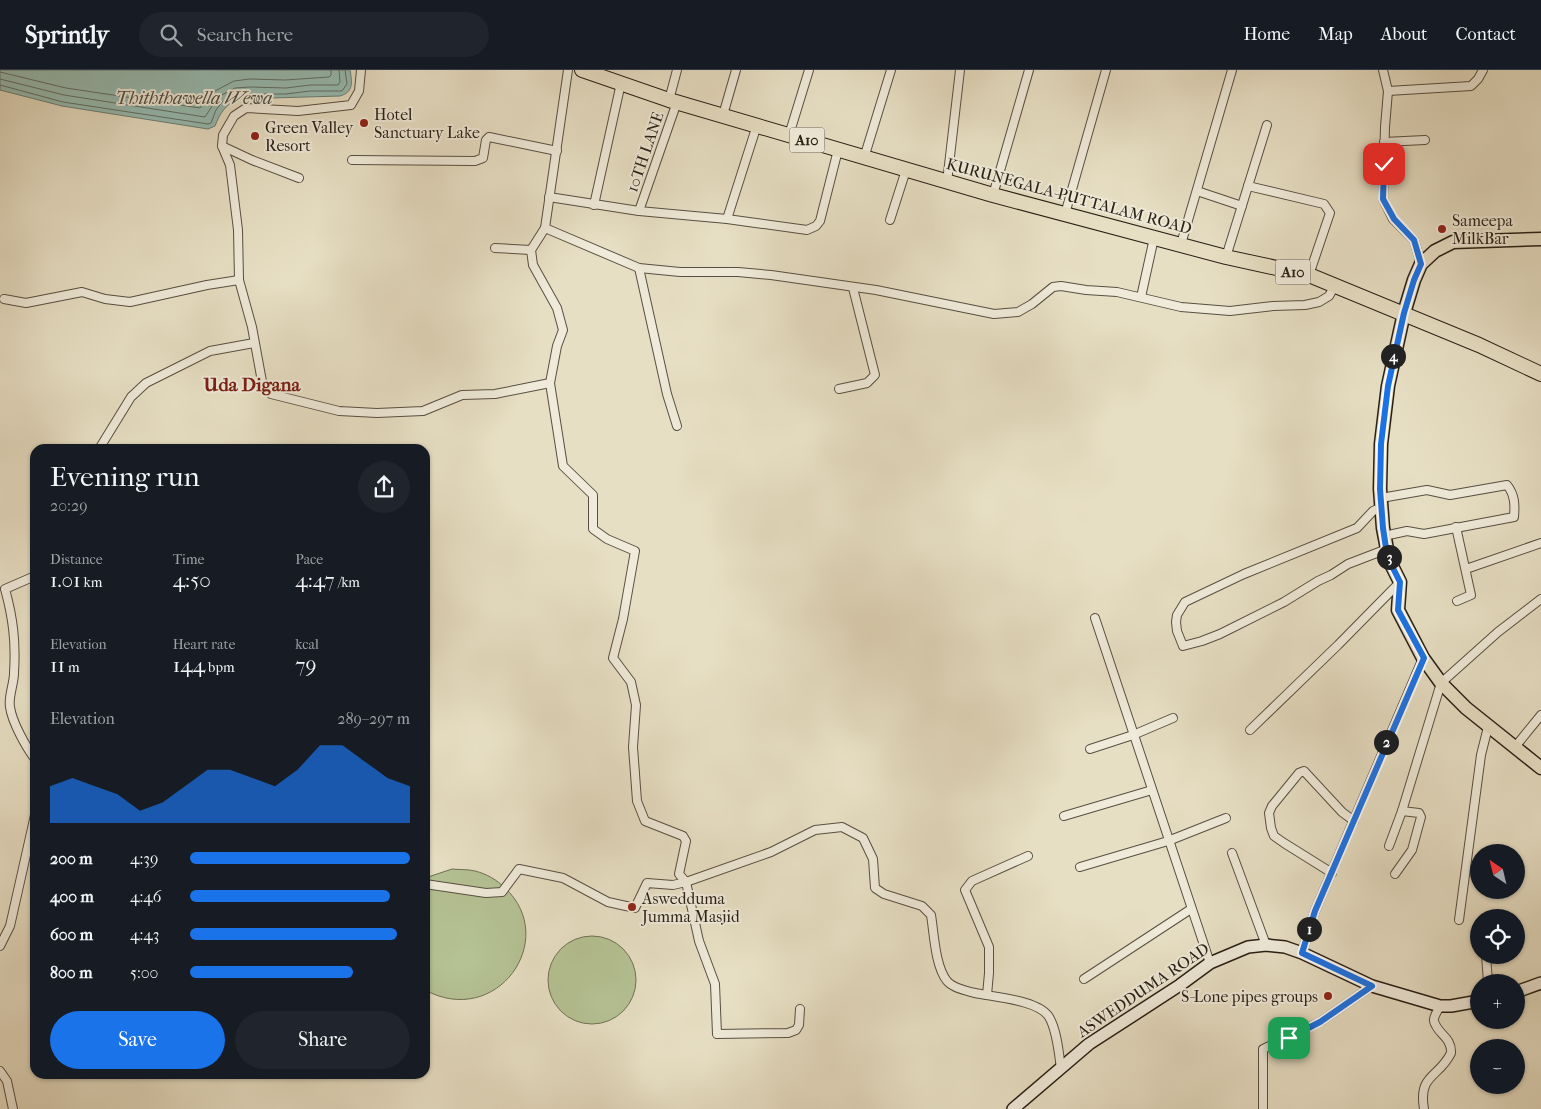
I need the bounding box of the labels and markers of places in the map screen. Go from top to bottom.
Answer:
place label: Hotel Sanctuary Lake [374,105,480,142]
marker: Hotel Sanctuary Lake [358,117,370,129]
place label: Green Valley Resort [265,118,354,155]
marker: Green Valley Resort [249,130,261,142]
pin [1363,143,1405,185]
place label: Sameepa MilkBar [1452,211,1513,248]
marker: Sameepa MilkBar [1436,223,1448,235]
pin: 4 [1380,344,1406,368]
pin: 3 [1376,544,1402,570]
pin: 2 [1374,730,1398,754]
place label: Aswedduma Jumma Masjid [640,889,740,926]
marker: Aswedduma Jumma Masjid [626,901,638,913]
pin: 1 [1296,916,1322,942]
place label: S-Lone pipes groups [1181,987,1318,1006]
marker: S-Lone pipes groups [1322,990,1334,1002]
pin [1268,1017,1310,1059]

